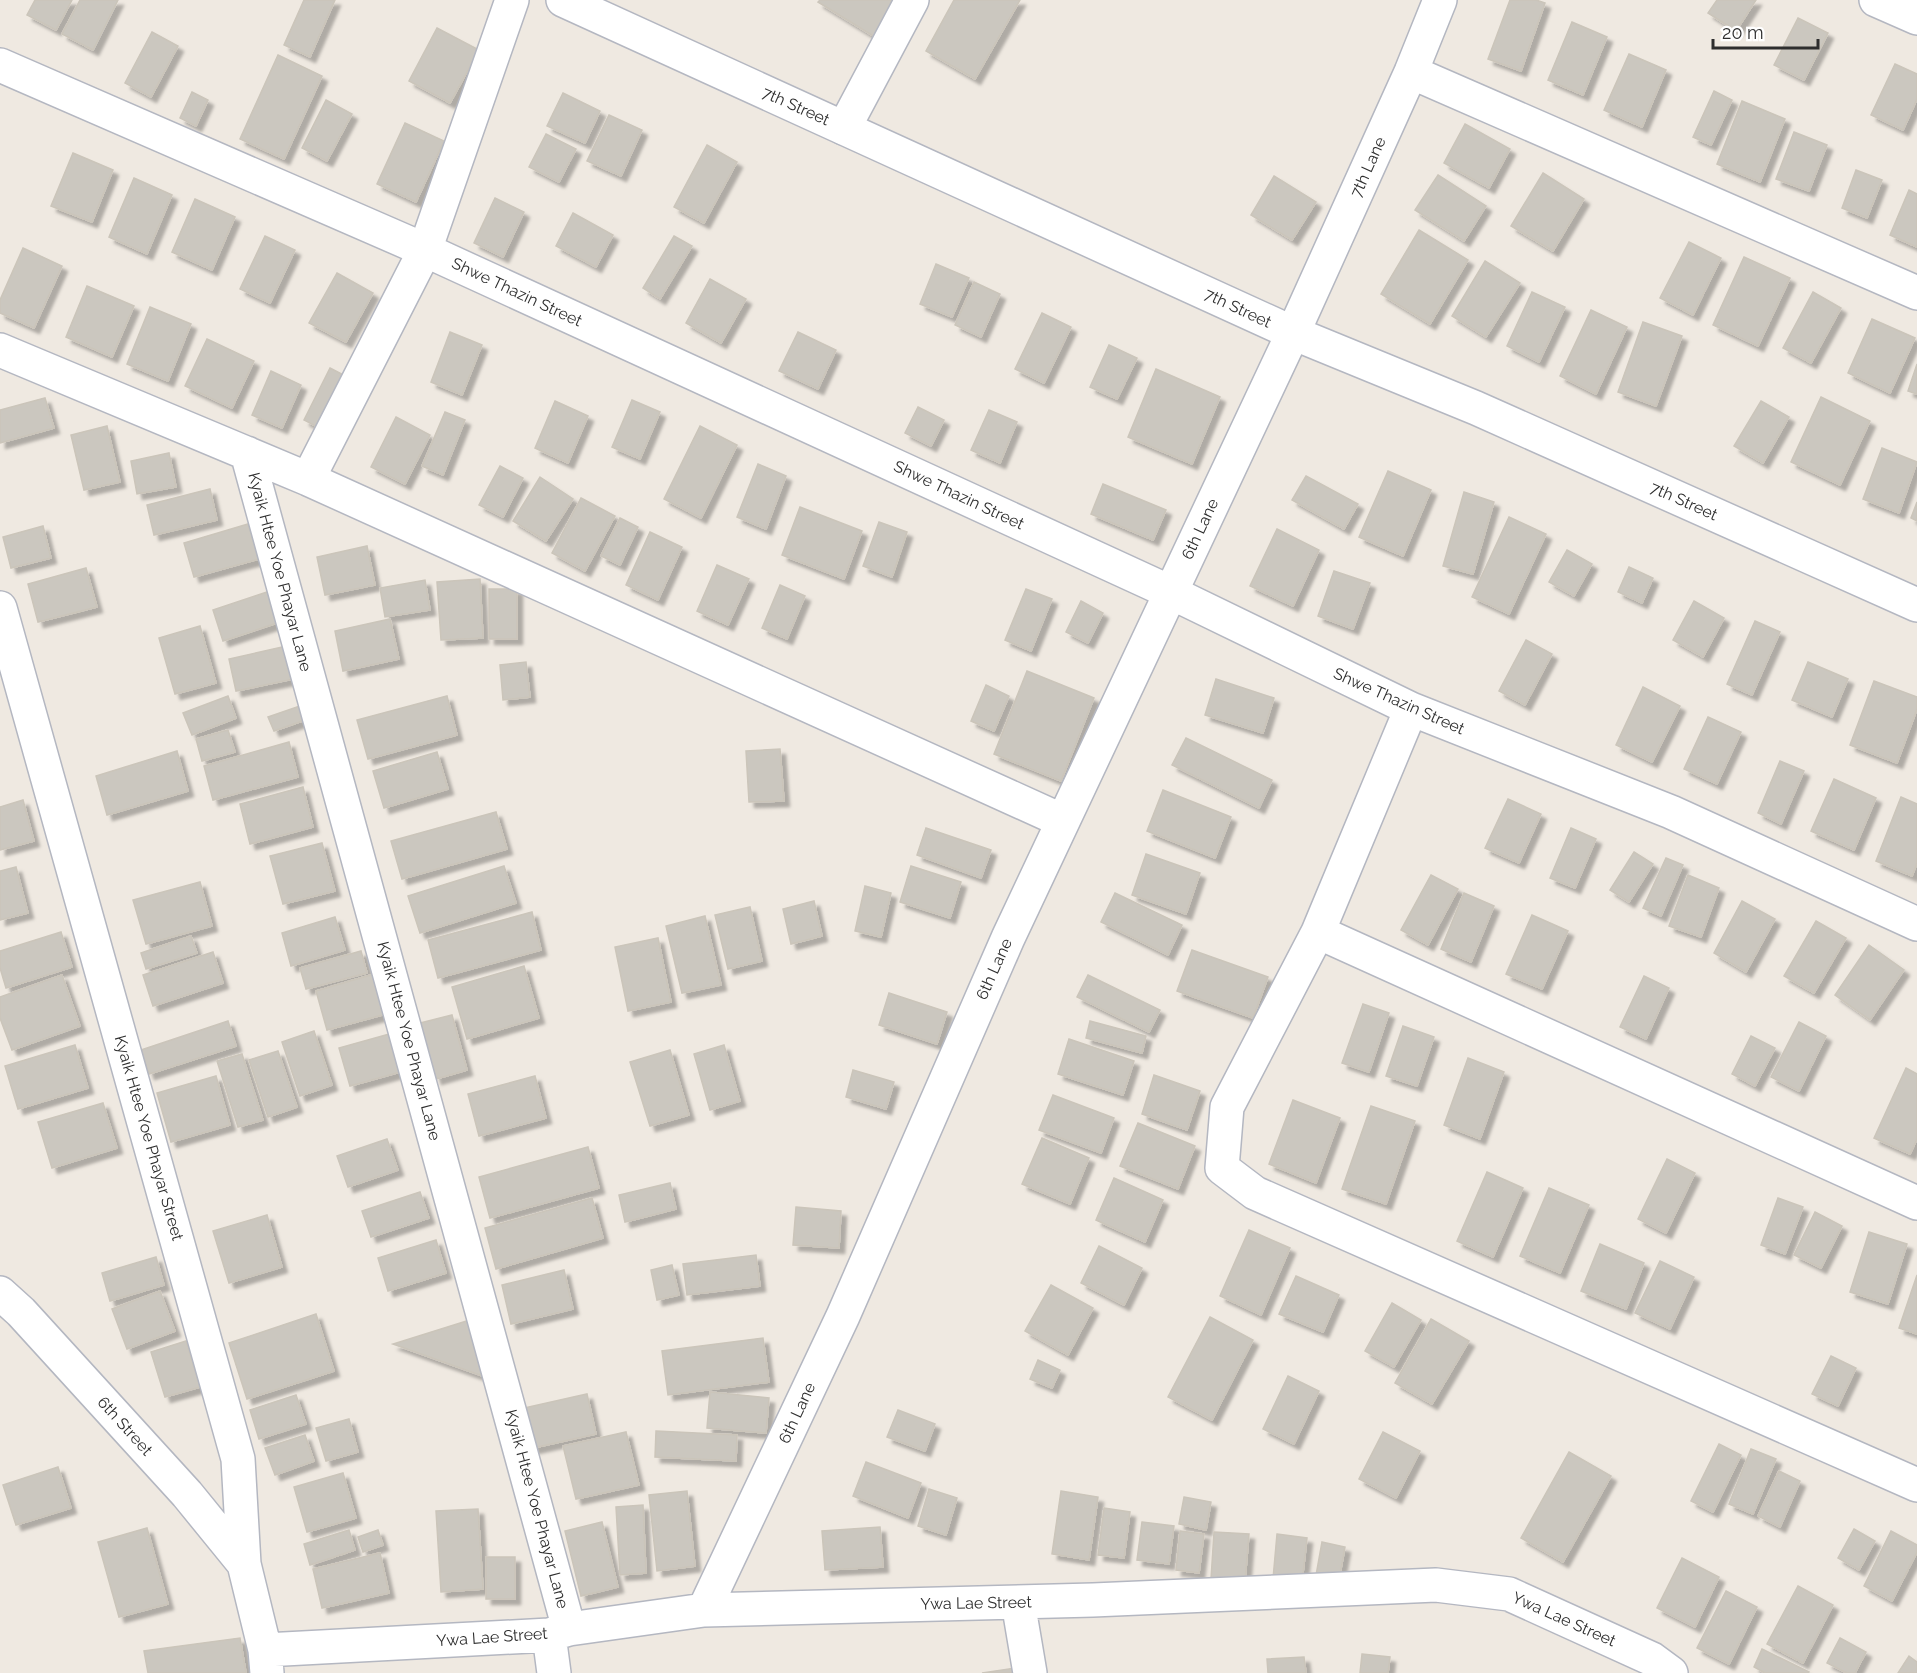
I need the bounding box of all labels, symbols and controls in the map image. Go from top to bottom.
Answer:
scale bar [1713,12,1818,50]
text: 20 m [1722,22,1764,43]
street label: 7th Street [759,83,833,130]
street label: 7th Lane [1346,134,1390,200]
street label: Shwe Thazin Street [449,253,586,331]
street label: 7th Street [1201,284,1275,332]
street label: Shwe Thazin Street [891,456,1028,534]
street label: Kyaik Htee Yoe Phayar Lane [244,470,316,674]
street label: 7th Street [1647,478,1721,525]
street label: 6th Lane [1178,495,1222,563]
street label: Shwe Thazin Street [1330,664,1468,739]
street label: 6th Lane [972,935,1016,1003]
street label: Kyaik Htee Yoe Phayar Lane [373,939,445,1143]
street label: Kyaik Htee Yoe Phayar Street [111,1033,188,1243]
street label: 6th Lane [775,1379,819,1447]
street label: 6th Street [94,1393,157,1460]
street label: Kyaik Htee Yoe Phayar Lane [501,1407,573,1611]
street label: Ywa Lae Street [1509,1588,1619,1651]
street label: Ywa Lae Street [920,1593,1032,1613]
street label: Ywa Lae Street [436,1624,549,1650]

